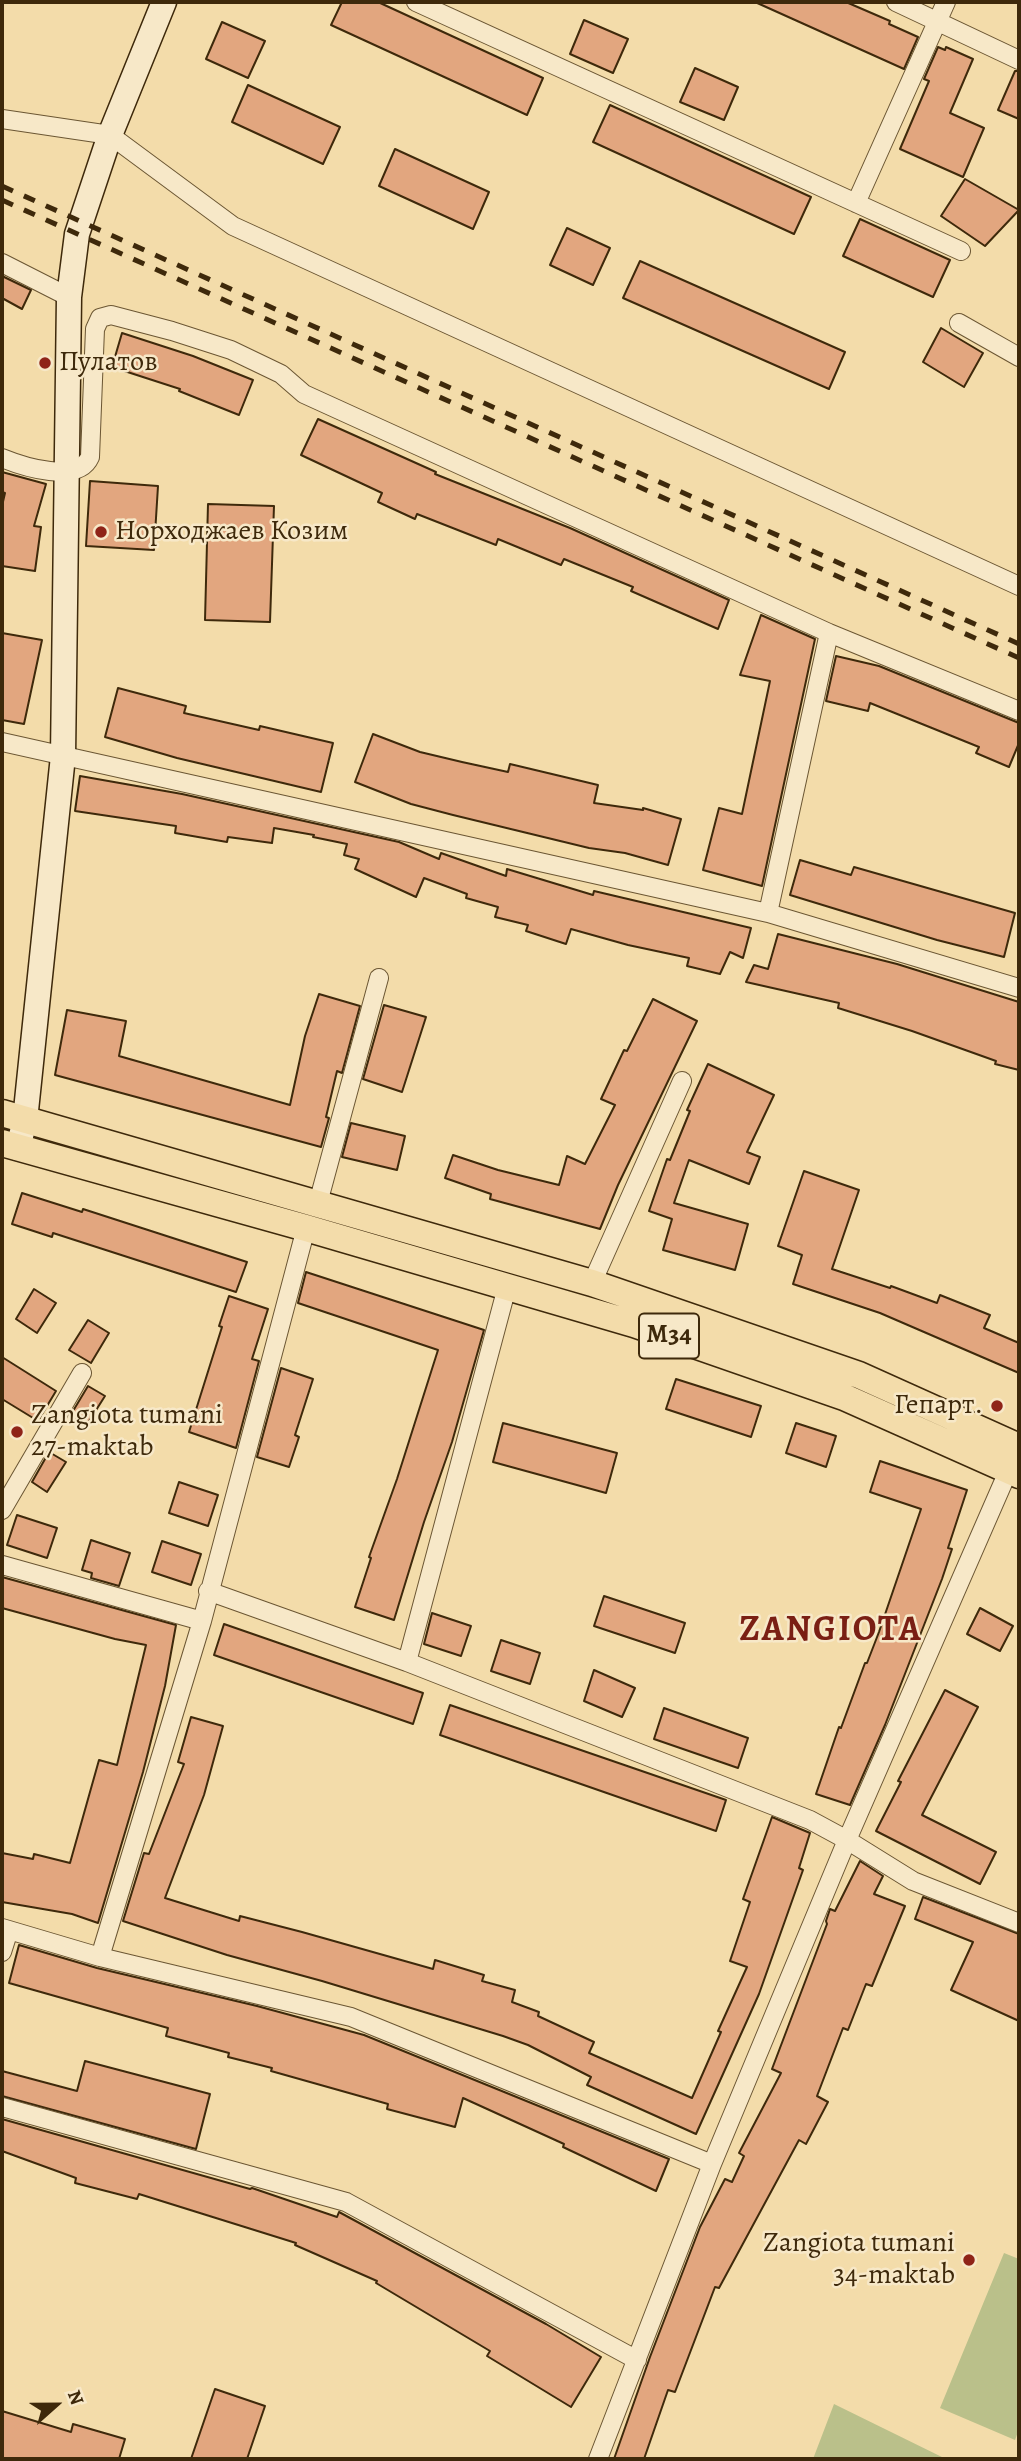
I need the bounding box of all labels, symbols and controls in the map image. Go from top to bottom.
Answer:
place label: Пулатов [59,346,157,380]
marker: Пулатов [37,355,53,371]
place label: Норходжаев Козим [115,515,348,549]
marker: Норходжаев Козим [93,524,109,540]
road number: M34 [639,1314,699,1358]
place label: Гепарт. [894,1389,983,1423]
marker: Гепарт. [989,1398,1005,1414]
place label: Zangiota tumani 27-maktab [31,1399,223,1465]
marker: Zangiota tumani 27-maktab [9,1424,25,1440]
district label: ZANGIOTA [740,1610,922,1652]
place label: Zangiota tumani 34-maktab [763,2227,955,2293]
marker: Zangiota tumani 34-maktab [961,2252,977,2268]
north arrow [21,2370,91,2440]
text: N [61,2386,90,2409]

